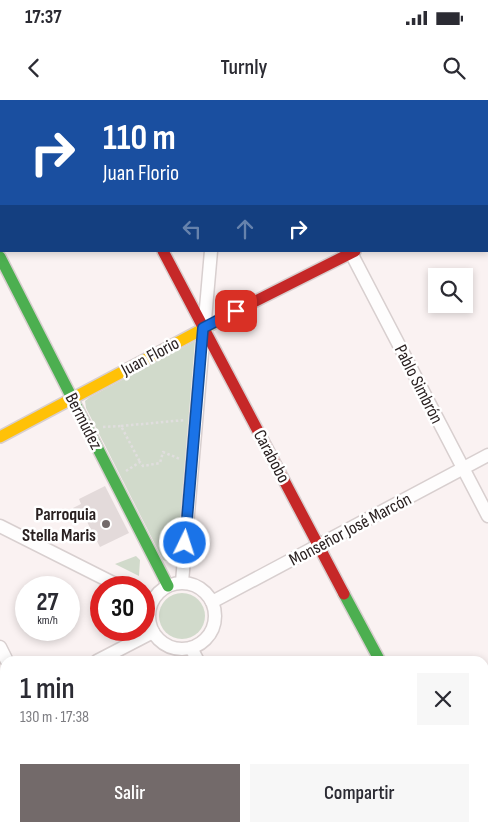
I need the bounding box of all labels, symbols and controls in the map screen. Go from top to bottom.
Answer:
text: 17:37 [25,6,62,29]
icon: back [20,54,48,82]
text: Turnly [221,54,267,81]
icon: search [440,54,468,82]
text: 110 m [103,117,176,160]
icon: right [20,120,85,185]
text: Juan Florio [103,160,179,187]
icon: left [178,215,206,243]
icon: ahead [231,215,259,243]
icon: right [284,215,312,243]
map controls [428,268,473,313]
button: search [428,268,473,313]
pin [215,290,257,332]
icon: arrive [222,297,250,325]
street label: Juan Florio [117,333,183,381]
street label: Pablo Simbrón [390,341,447,427]
street label: Bermúdez [60,389,107,454]
street label: Carabobo [249,426,294,486]
street label: Monseñor José Marcón [286,488,415,570]
place label: Parroquia Stella Maris [22,504,96,546]
position arrow [158,516,210,568]
marker: Parroquia Stella Maris [100,518,112,530]
speed limit sign: 30 [90,576,155,641]
text: 27 [37,587,58,618]
text: km/h [37,613,58,628]
text: 1 min [20,671,75,707]
button: close [417,673,469,725]
text: 130 m · 17:38 [20,708,89,727]
button: Salir [20,764,240,822]
button: Compartir [250,764,469,822]

